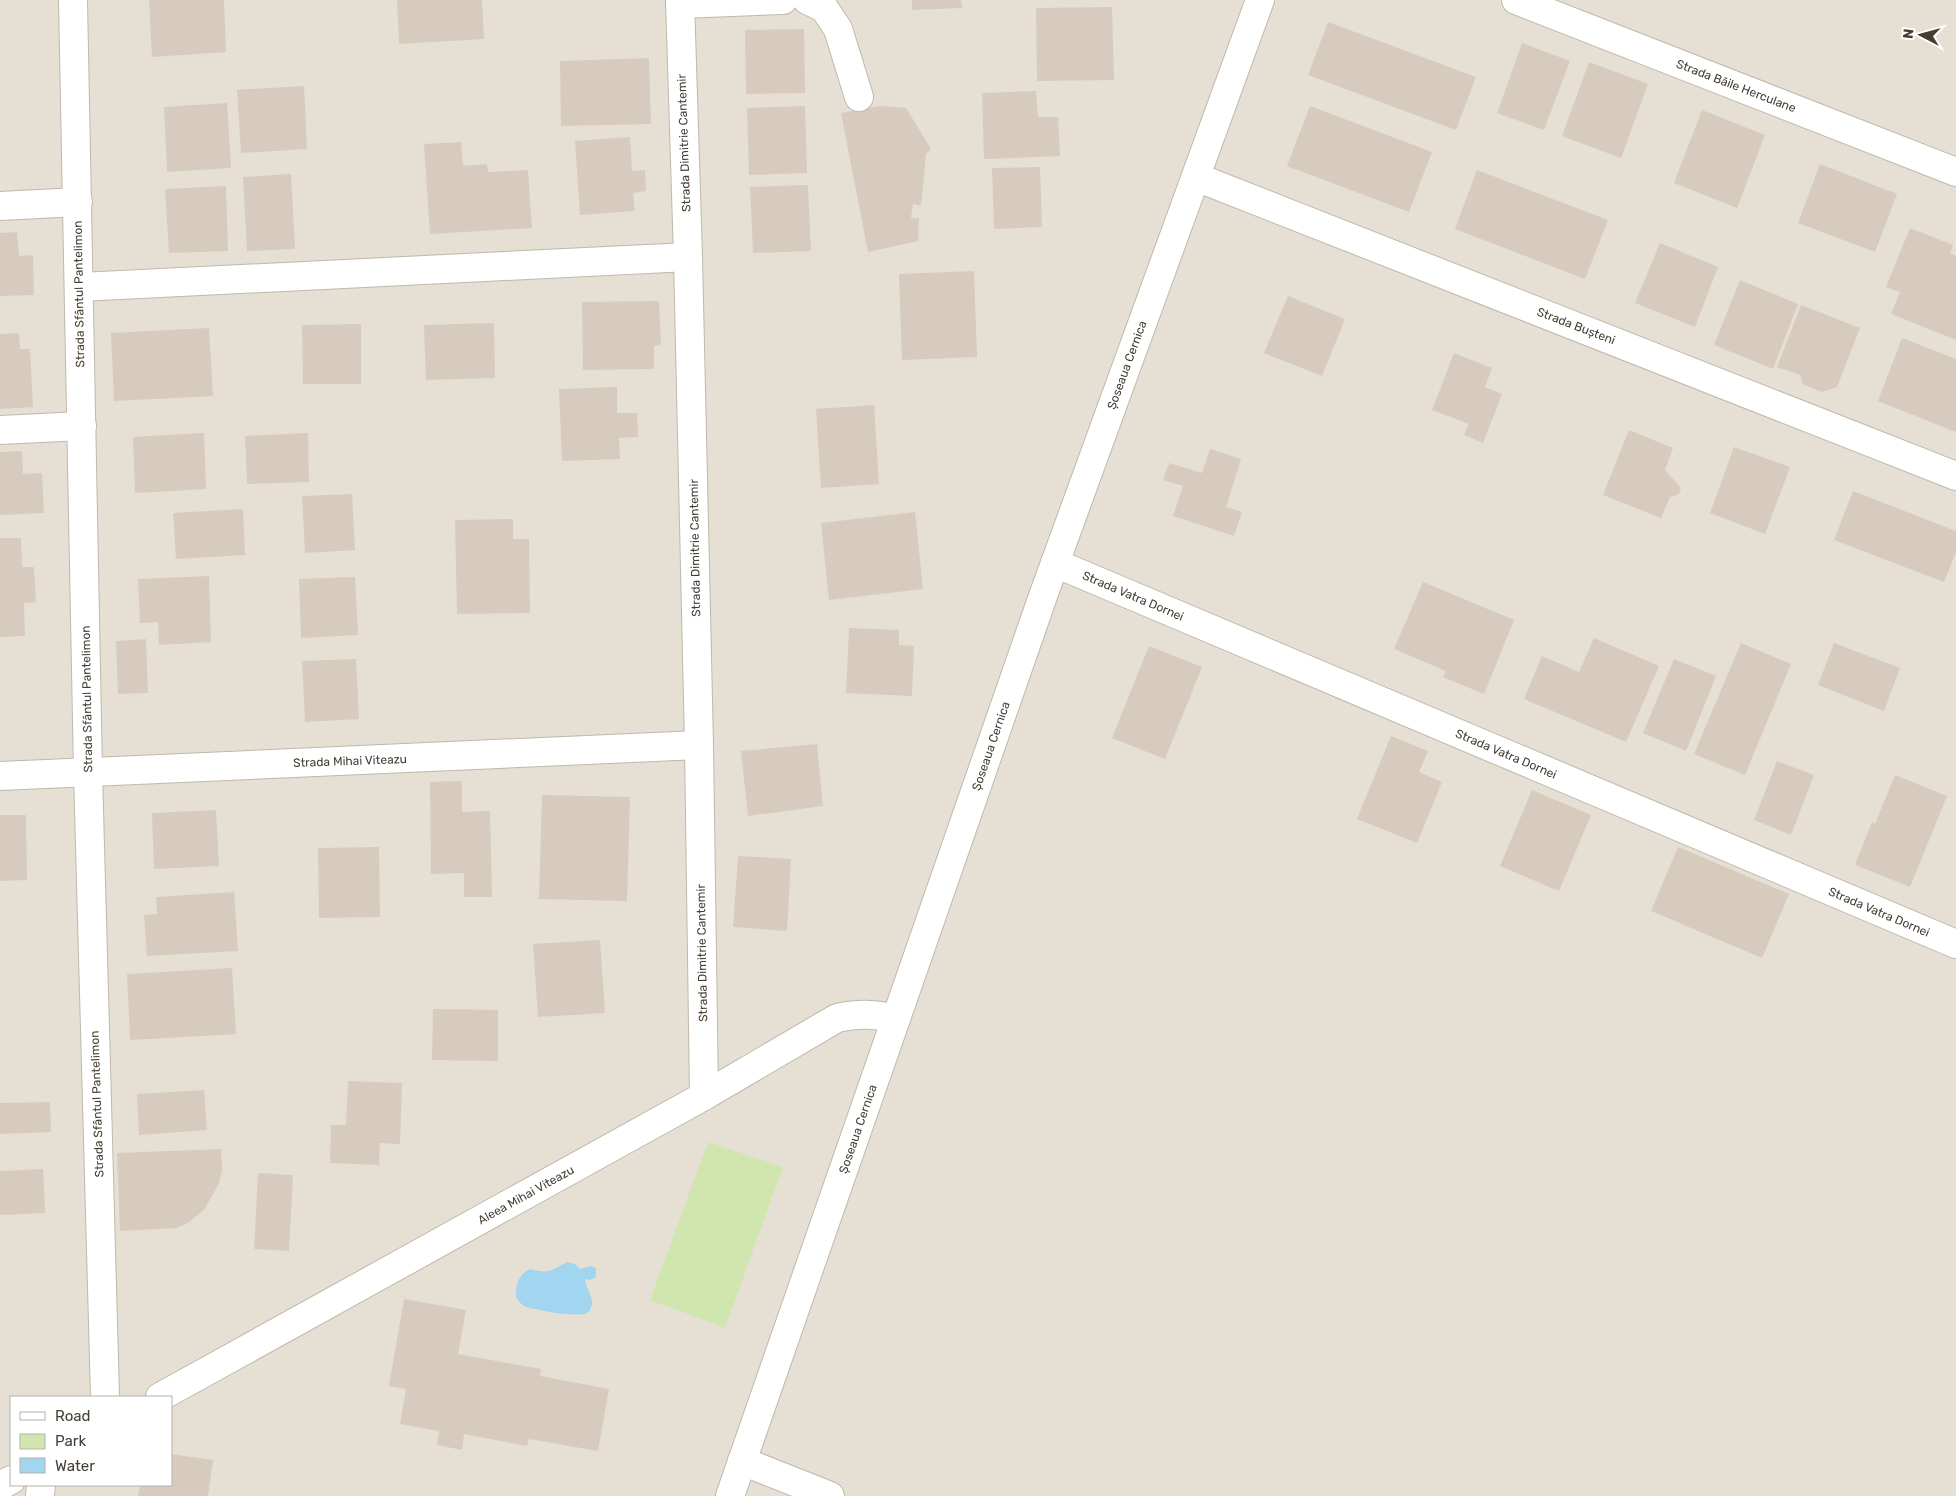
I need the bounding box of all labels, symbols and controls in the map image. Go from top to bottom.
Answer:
north arrow [1896,10,1946,60]
text: N [1900,28,1918,40]
street label: Strada Băile Herculane [1674,57,1798,115]
street label: Strada Dimitrie Cantemir [675,73,693,212]
street label: Strada Sfântul Pantelimon [71,220,87,368]
street label: Strada Bușteni [1535,305,1617,347]
street label: Șoseaua Cernica [1104,319,1150,411]
street label: Strada Dimitrie Cantemir [687,479,703,617]
street label: Strada Vatra Dornei [1080,568,1186,624]
street label: Strada Sfântul Pantelimon [79,625,95,773]
street label: Șoseaua Cernica [969,700,1013,792]
street label: Strada Vatra Dornei [1453,726,1559,782]
street label: Strada Mihai Viteazu [293,752,407,770]
street label: Strada Dimitrie Cantemir [694,884,710,1022]
street label: Strada Vatra Dornei [1826,884,1932,940]
street label: Strada Sfântul Pantelimon [87,1030,107,1178]
street label: Șoseaua Cernica [836,1083,880,1175]
street label: Aleea Mihai Viteazu [475,1163,577,1227]
legend [10,1396,172,1486]
text: Road [55,1407,91,1425]
text: Park [55,1432,86,1450]
text: Water [55,1457,95,1475]

